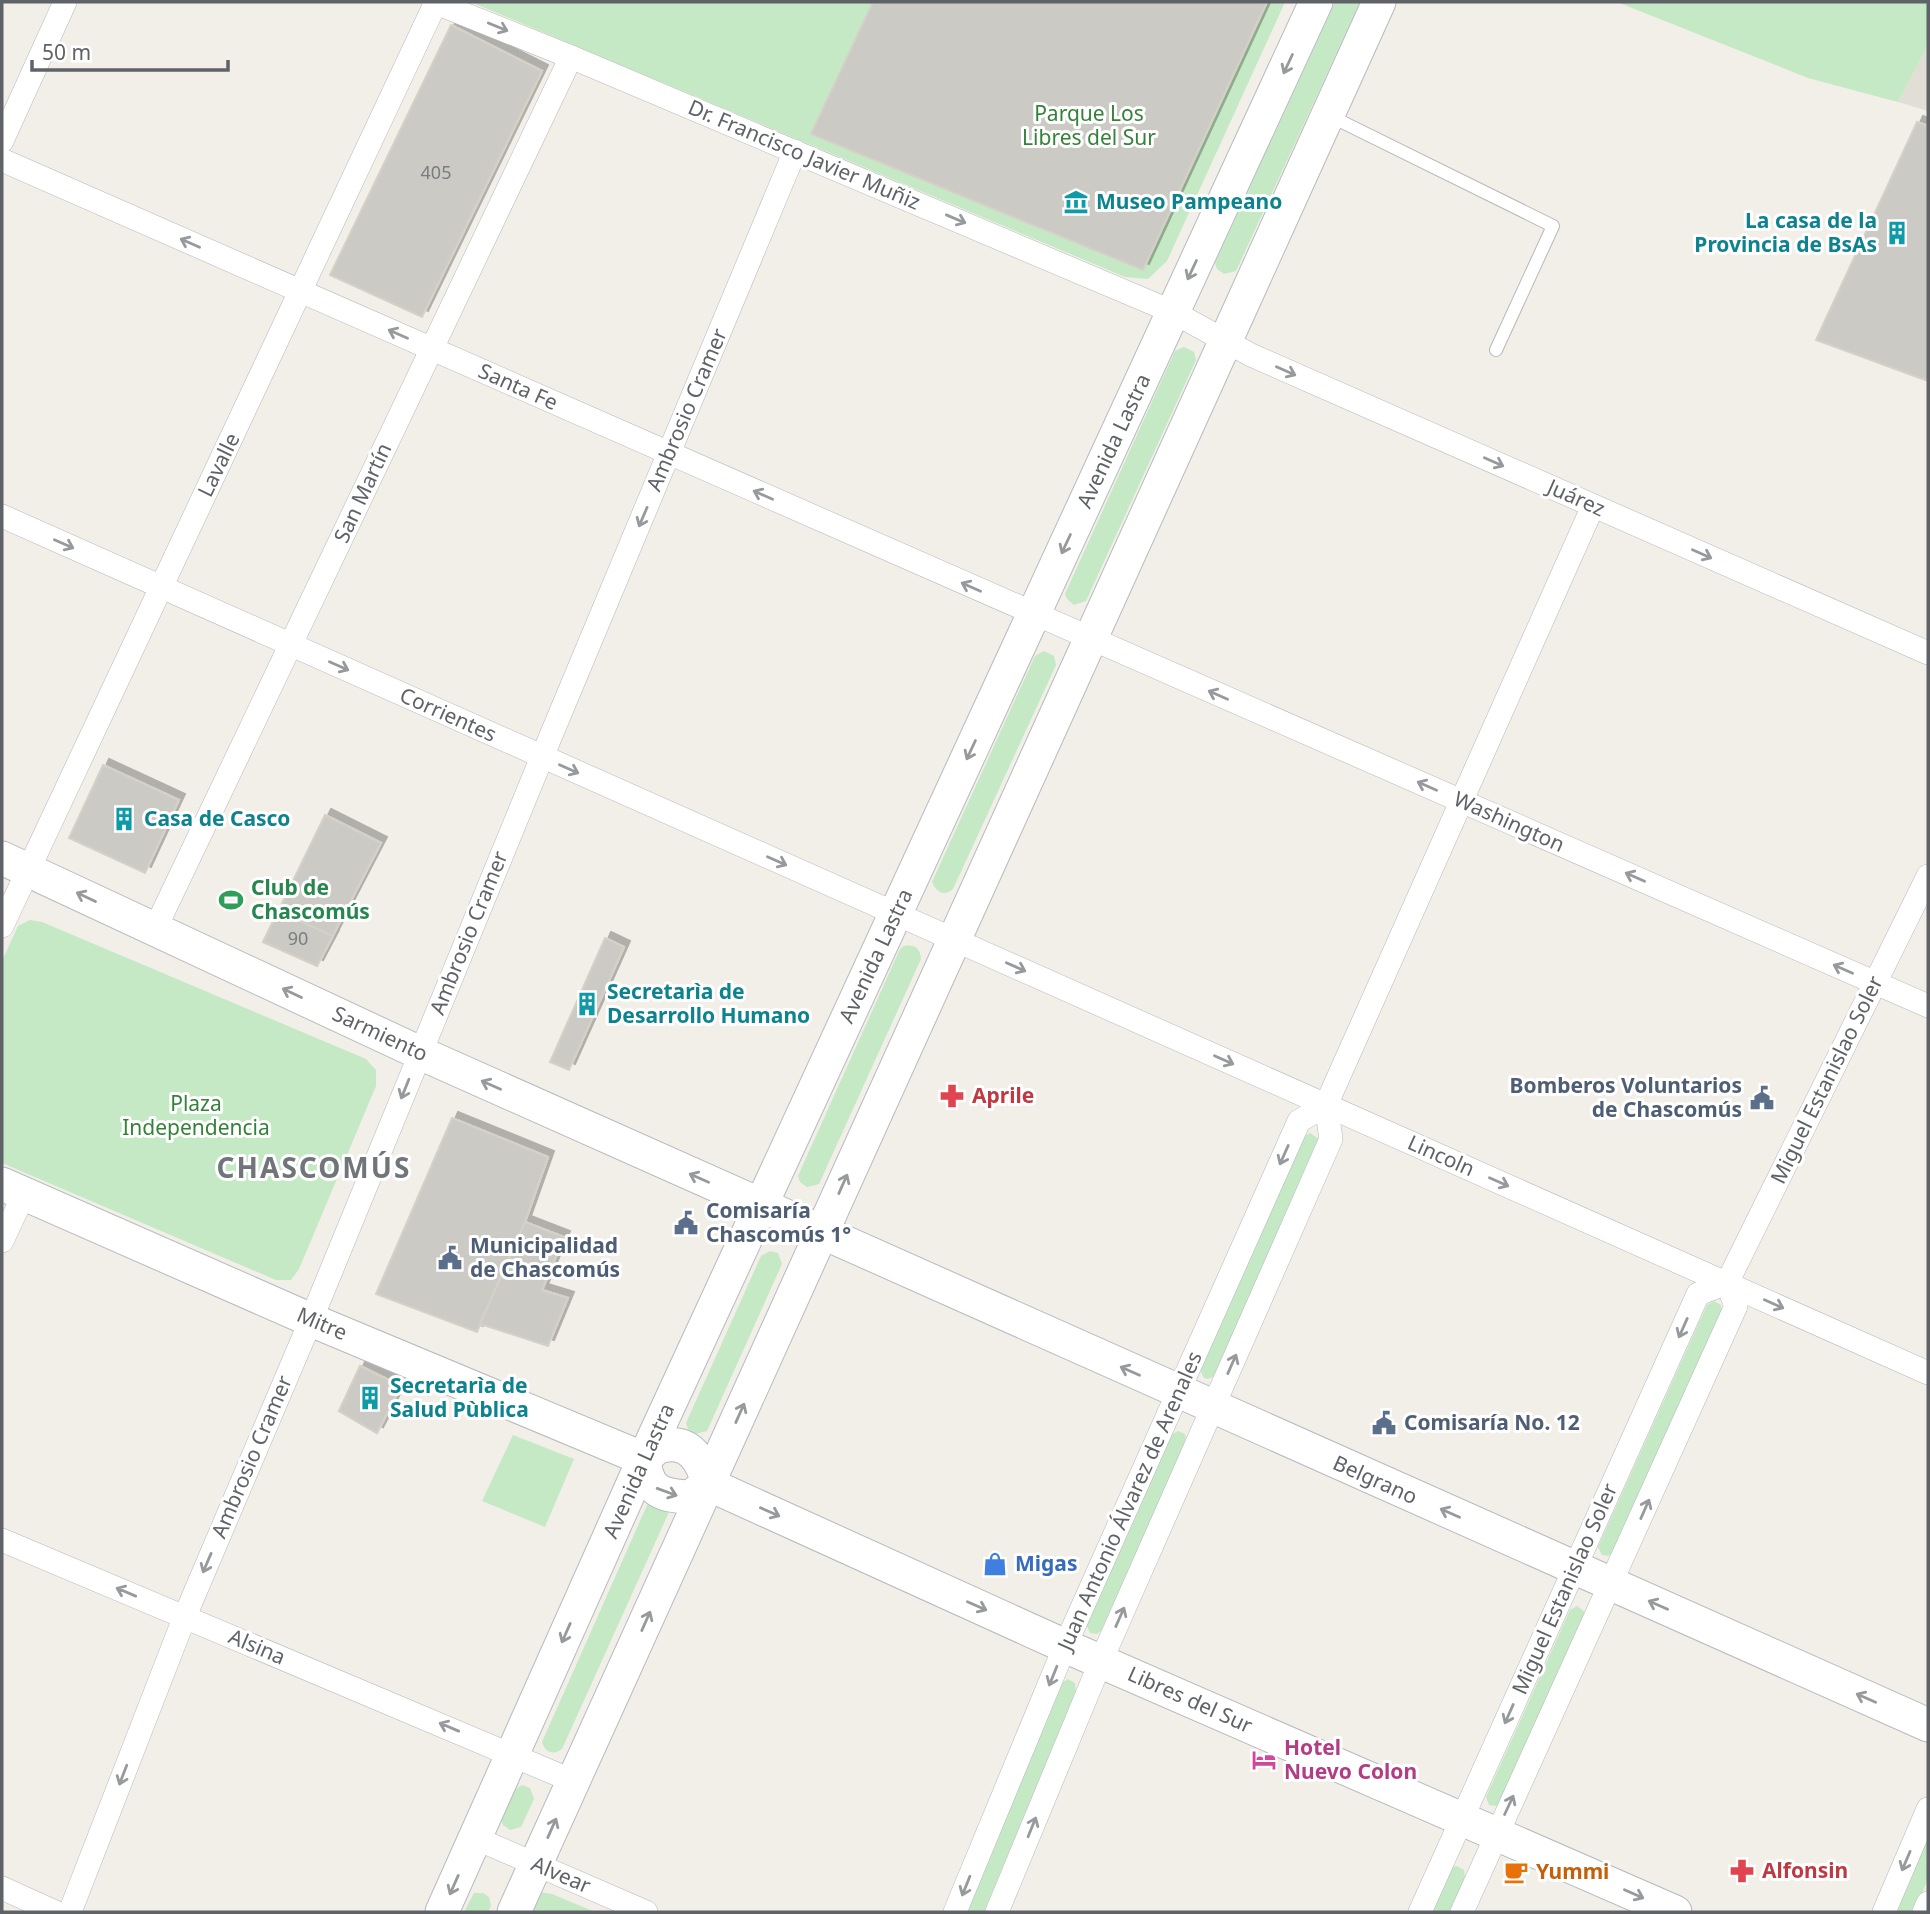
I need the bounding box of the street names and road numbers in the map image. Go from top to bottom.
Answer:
street label: Dr. Francisco Javier Muñiz [684,92,925,216]
street label: Ambrosio Cramer [639,324,733,495]
street label: Santa Fe [474,356,562,416]
street label: Avenida Lastra [1070,369,1156,512]
street label: Lavalle [191,428,246,501]
street label: San Martín [327,438,397,547]
street label: Juárez [1541,471,1610,522]
street label: Corrientes [396,680,501,748]
street label: Washington [1450,784,1569,858]
street label: Ambrosio Cramer [422,846,514,1019]
street label: Avenida Lastra [832,884,918,1027]
street label: Miguel Estanislao Soler [1764,971,1889,1188]
street label: Sarmiento [328,999,433,1067]
street label: Lincoln [1403,1128,1479,1182]
street label: Mitre [293,1300,352,1346]
street label: Juan Antonio Álvarez de Arenales [1049,1347,1208,1656]
street label: Ambrosio Cramer [204,1371,298,1542]
street label: Avenida Lastra [596,1399,680,1542]
street label: Belgrano [1329,1448,1422,1510]
street label: Miguel Estanislao Soler [1505,1478,1623,1699]
street label: Alsina [225,1622,290,1671]
street label: Libres del Sur [1124,1659,1257,1739]
street label: Alvear [527,1849,596,1899]

